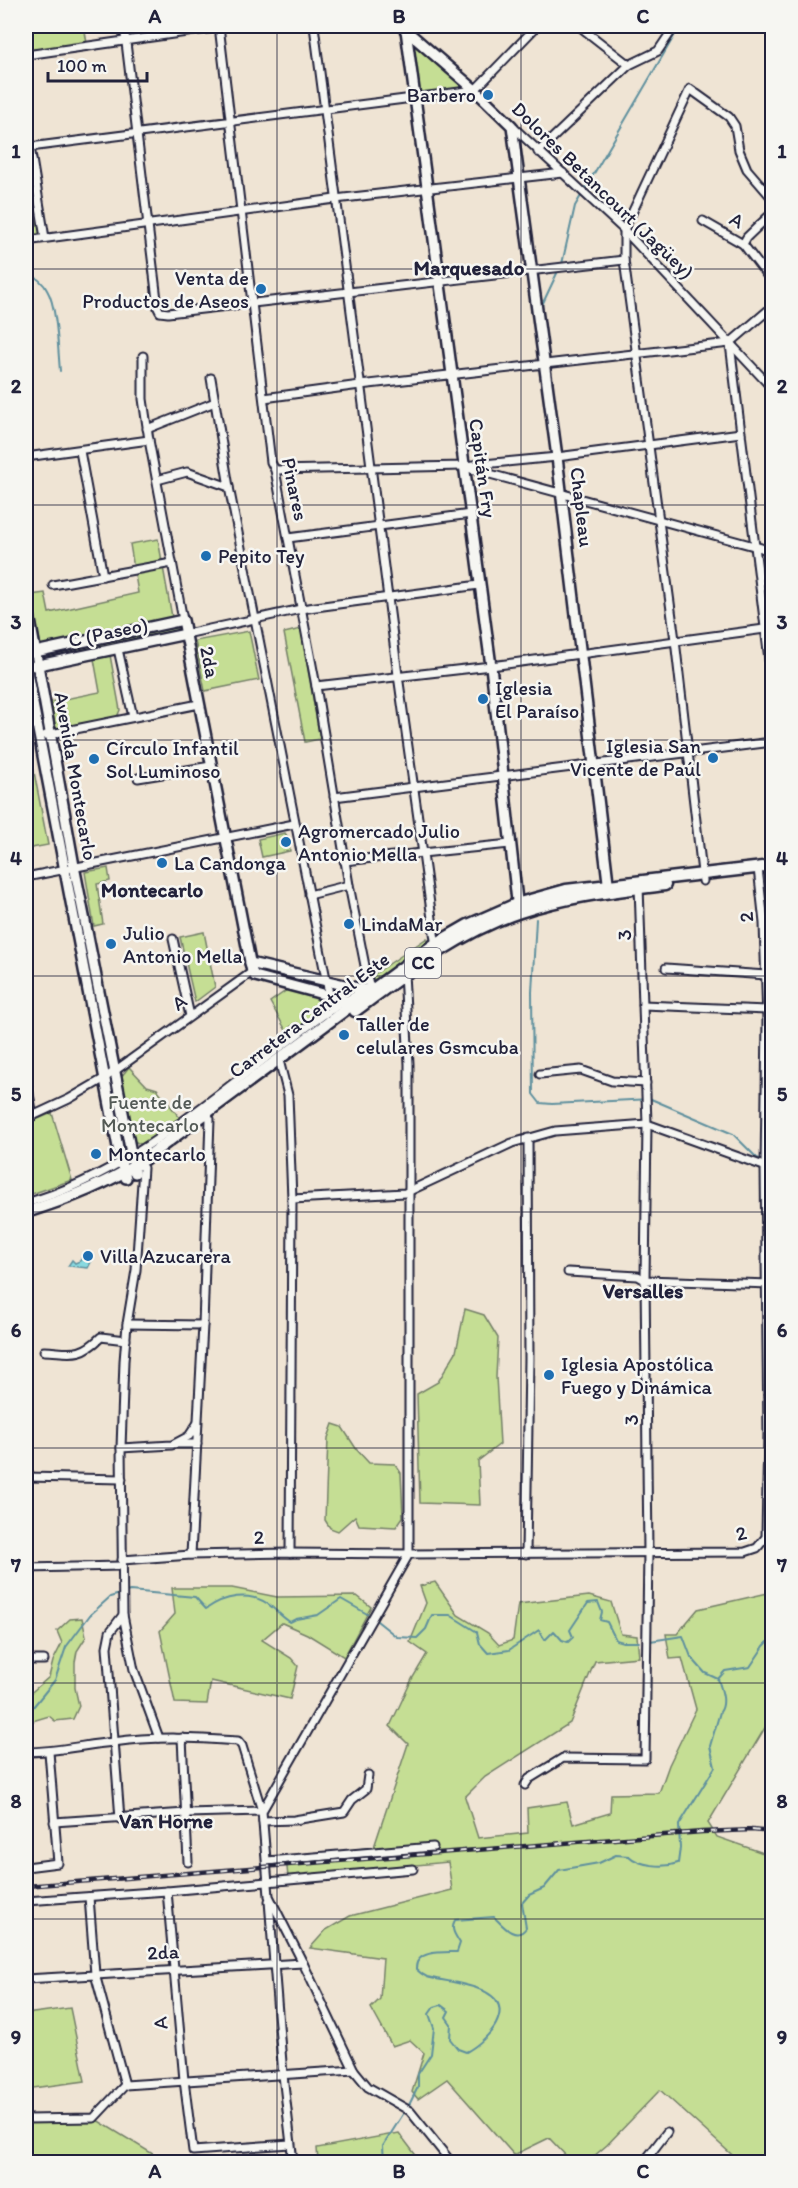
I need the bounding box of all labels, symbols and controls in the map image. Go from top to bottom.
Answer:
text: A [148,4,162,28]
text: B [393,4,406,28]
text: C [637,4,650,28]
scale bar [48,45,147,83]
text: 100 m [57,55,107,77]
place label: Barbero [407,83,476,107]
marker: Barbero [481,88,495,102]
street label: Dolores Betancourt (Jagüey) [507,97,699,283]
text: 1 [11,139,21,163]
text: 1 [777,139,787,163]
street label: A [725,206,749,234]
district label: Marquesado [414,255,525,281]
place label: Venta de Productos de Aseos [82,266,249,313]
marker: Venta de Productos de Aseos [254,282,268,296]
text: 2 [11,374,22,398]
text: 2 [777,374,788,398]
street label: Capitán Fry [464,417,502,520]
street label: Pinares [277,455,313,523]
street label: Chapleau [565,466,599,548]
place label: Pepito Tey [218,544,305,568]
marker: Pepito Tey [199,549,213,563]
text: 3 [11,610,22,634]
text: 3 [777,610,788,634]
street label: C (Paseo) [66,612,150,652]
street label: 2da [195,644,225,681]
place label: Iglesia El Paraíso [495,676,579,723]
street label: Avenida Montecarlo [49,690,103,862]
marker: Iglesia El Paraíso [476,692,490,706]
place label: Iglesia San Vicente de Paúl [570,734,701,781]
place label: Círculo Infantil Sol Luminoso [106,736,239,783]
marker: Iglesia San Vicente de Paúl [706,751,720,765]
marker: Círculo Infantil Sol Luminoso [87,752,101,766]
place label: Agromercado Julio Antonio Mella [298,819,460,866]
marker: Agromercado Julio Antonio Mella [279,835,293,849]
text: 4 [10,846,22,870]
text: 4 [776,846,788,870]
place label: La Candonga [174,851,286,875]
marker: La Candonga [155,856,169,870]
district label: Montecarlo [101,877,204,902]
street label: 2 [734,910,758,923]
place label: LindaMar [361,912,443,936]
marker: LindaMar [342,917,356,931]
place label: Julio Antonio Mella [123,921,243,968]
street label: 3 [612,929,636,941]
marker: Julio Antonio Mella [104,937,118,951]
street label: Carretera Central Este [224,947,394,1083]
road number: CC [405,948,441,978]
street label: A [167,988,191,1015]
place label: Taller de celulares Gsmcuba [356,1012,519,1059]
marker: Taller de celulares Gsmcuba [337,1028,351,1042]
text: 5 [11,1082,22,1106]
text: 5 [777,1082,788,1106]
park label: Fuente de Montecarlo [101,1090,199,1137]
place label: Montecarlo [108,1142,206,1166]
marker: Montecarlo [89,1147,103,1161]
place label: Villa Azucarera [100,1244,232,1268]
marker: Villa Azucarera [81,1249,95,1263]
district label: Versalles [603,1278,683,1303]
text: 6 [11,1318,22,1342]
text: 6 [777,1318,788,1342]
place label: Iglesia Apostólica Fuego y Dinámica [561,1352,714,1399]
marker: Iglesia Apostólica Fuego y Dinámica [542,1368,556,1382]
street label: 3 [619,1414,643,1426]
street label: 2 [733,1520,749,1546]
street label: 2 [254,1525,265,1549]
text: 7 [10,1553,21,1577]
text: 7 [776,1553,787,1577]
text: 8 [11,1789,22,1813]
text: 8 [777,1789,788,1813]
district label: Van Horne [119,1808,213,1833]
street label: 2da [146,1939,180,1965]
street label: A [147,2015,173,2031]
text: 9 [11,2025,21,2049]
text: 9 [777,2025,787,2049]
text: A [148,2159,162,2183]
text: B [393,2159,406,2183]
text: C [637,2159,650,2183]

